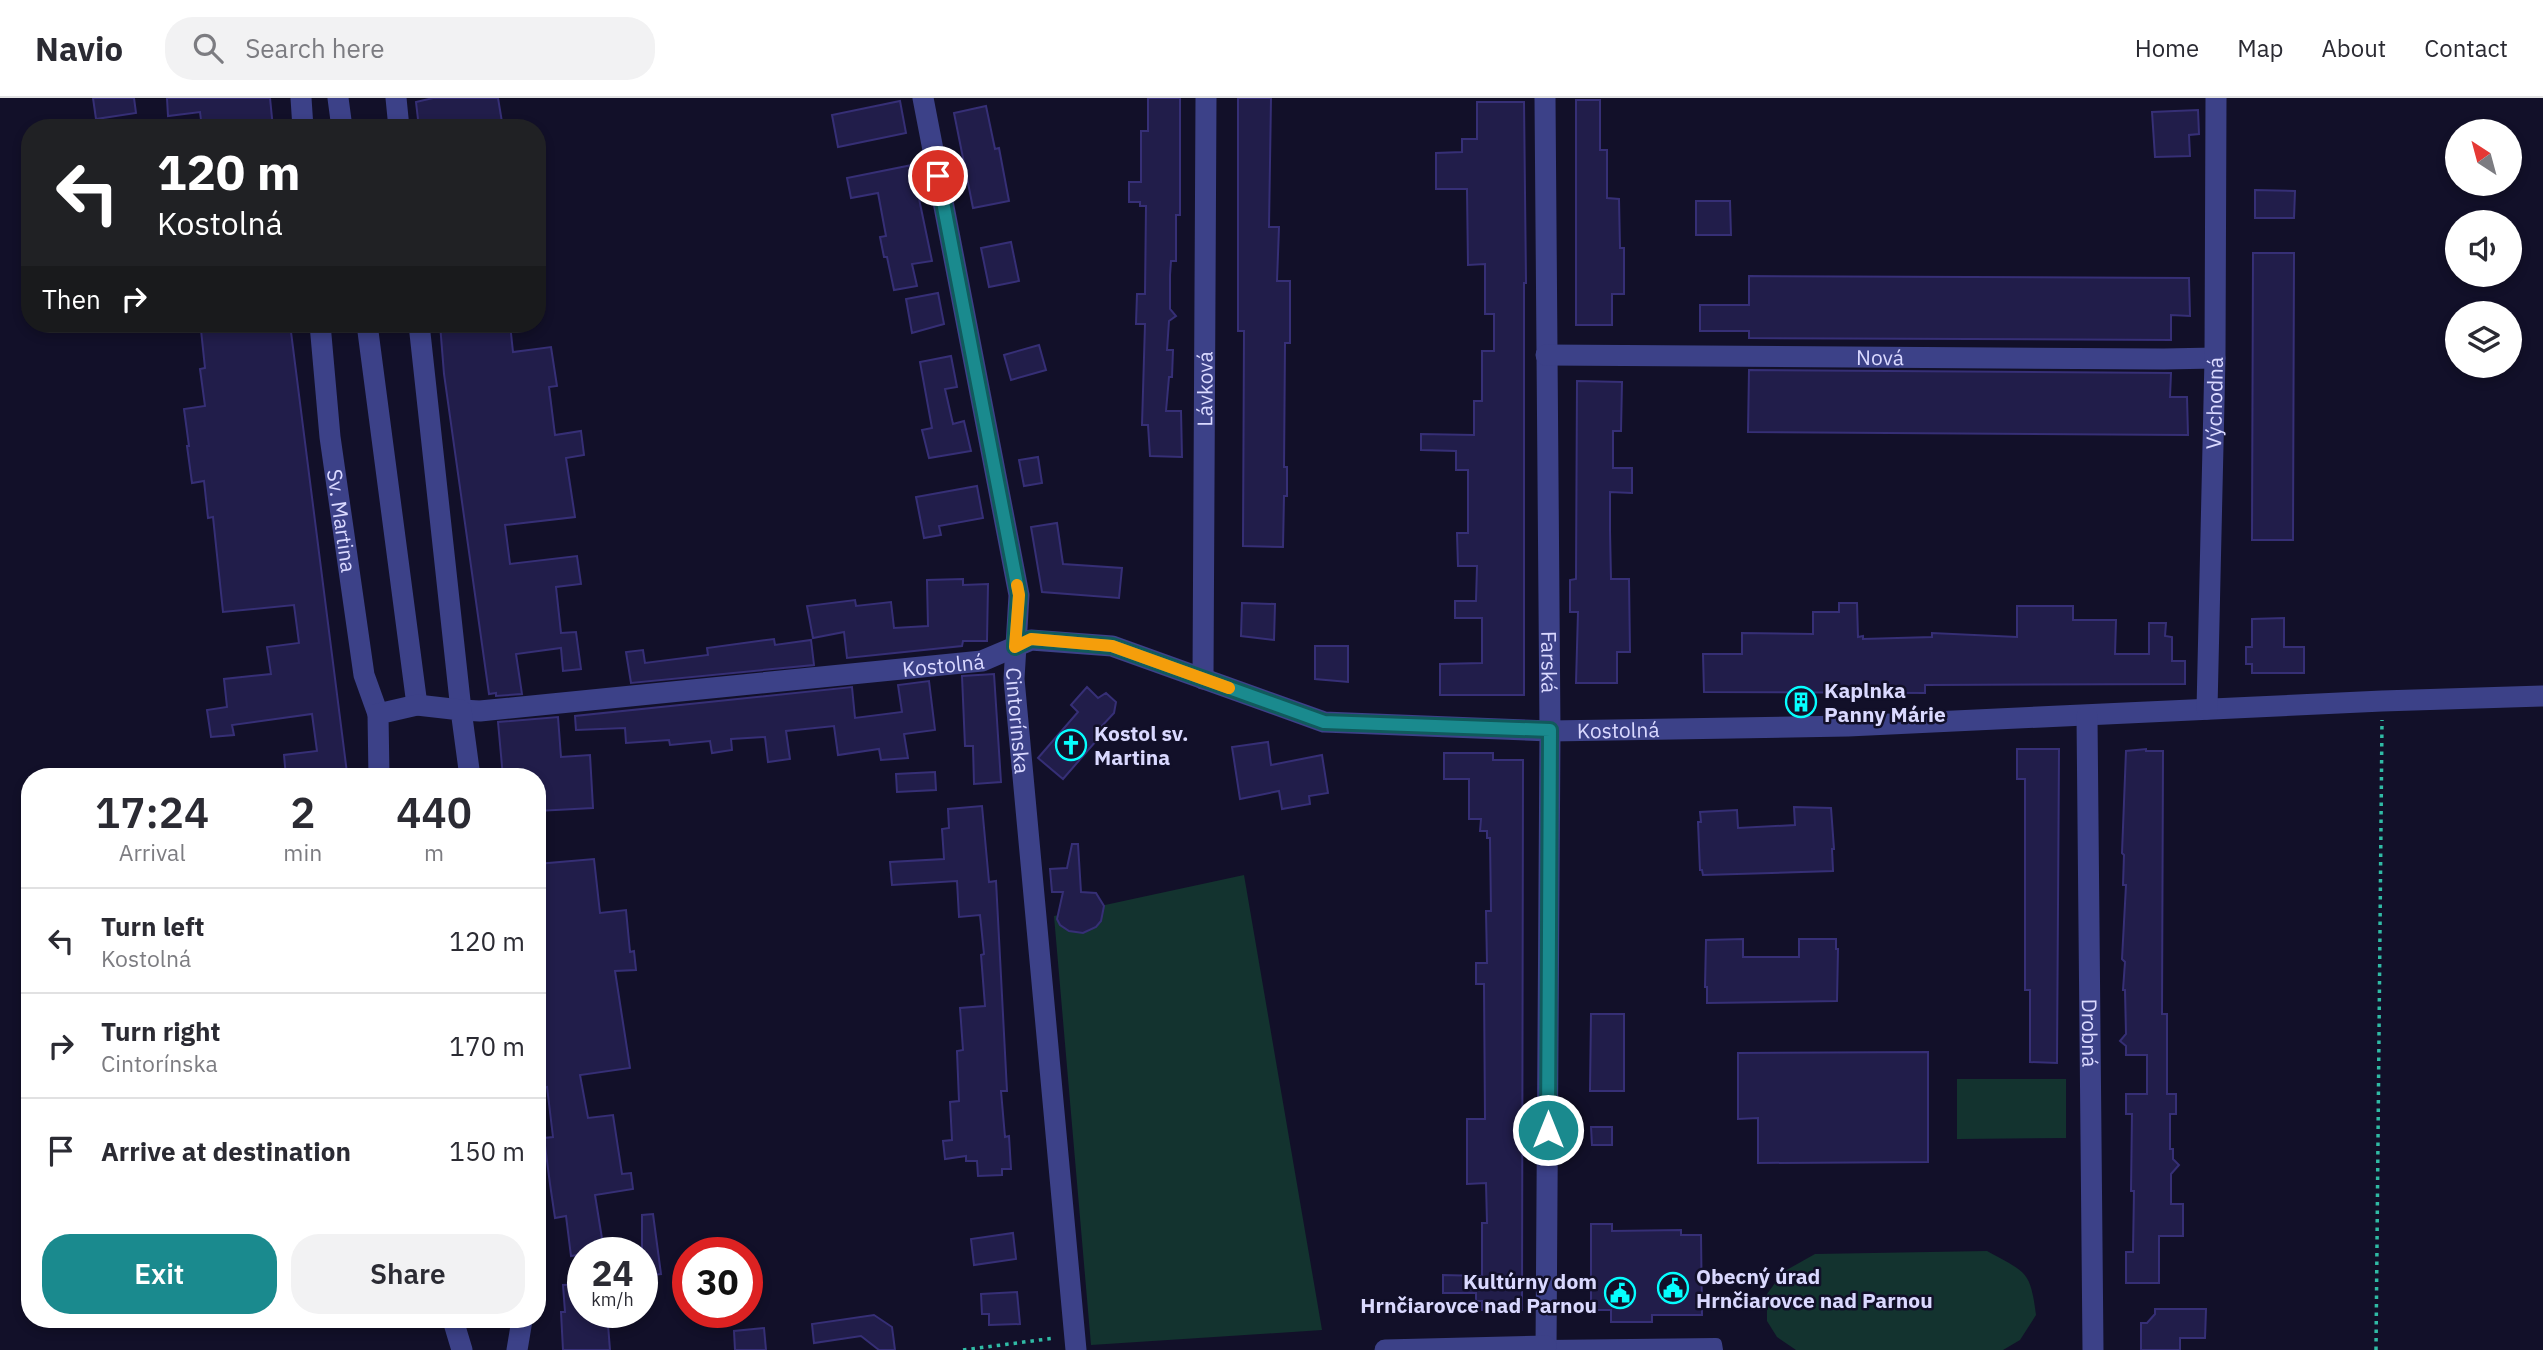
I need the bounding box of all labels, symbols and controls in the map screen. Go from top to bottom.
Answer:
search box [165,17,655,80]
text: Navio [35,27,123,70]
icon: search [189,29,227,67]
text: Search here [245,31,385,65]
text: Home [2135,32,2199,64]
text: Map [2237,32,2283,64]
text: About [2321,32,2386,64]
text: Contact [2424,32,2508,64]
north arrow [2445,119,2522,196]
map controls [2445,119,2522,378]
text: 120 m [157,140,301,203]
pin [908,146,968,206]
icon: left [42,147,133,238]
icon: arrive [919,157,957,195]
text: Kostolná [157,202,283,244]
button: sound [2445,210,2522,287]
icon: right [115,280,153,318]
text: Then [42,282,101,316]
button: layers [2445,301,2522,378]
street label: Nová [1856,343,1904,371]
street label: Lávková [1190,351,1219,427]
street label: Východná [2199,356,2229,450]
street label: Sv. Martina [321,467,363,574]
street label: Farská [1535,631,1564,693]
street label: Kostolná [901,647,986,683]
street label: Cintorínska [1000,667,1037,775]
place label: Kaplnka Panny Márie [1824,676,1946,728]
building icon: Kaplnka Panny Márie [1784,685,1818,719]
street label: Kostolná [1577,715,1660,745]
place label: Kostol sv. Martina [1094,719,1189,771]
church icon: Kostol sv. Martina [1054,728,1088,762]
text: 17:24 [95,785,209,840]
text: 2 [290,785,315,840]
text: 440 [396,785,472,840]
text: Arrival [119,837,186,867]
text: min [283,837,322,867]
text: m [424,837,444,867]
text: Turn left [101,909,204,943]
icon: left [42,922,80,960]
text: 120 m [449,924,525,958]
text: Kostolná [101,943,191,973]
street label: Drobná [2076,998,2104,1068]
text: Turn right [101,1014,220,1048]
icon: right [42,1027,80,1065]
text: 170 m [449,1029,525,1063]
text: Cintorínska [101,1048,218,1078]
position arrow [1511,1093,1585,1167]
icon: arrive [42,1132,80,1170]
text: Arrive at destination [101,1134,351,1168]
text: 150 m [449,1134,525,1168]
button: Exit [42,1234,277,1314]
button: Share [291,1234,525,1314]
speed limit sign: 30 [672,1237,763,1328]
text: 24 [591,1250,634,1296]
place label: Obecný úrad Hrnčiarovce nad Parnou [1696,1262,1933,1314]
place label: Kultúrny dom Hrnčiarovce nad Parnou [1360,1267,1597,1319]
public building icon: Obecný úrad Hrnčiarovce nad Parnou [1656,1271,1690,1305]
public building icon: Kultúrny dom Hrnčiarovce nad Parnou [1603,1276,1637,1310]
text: km/h [591,1288,634,1311]

